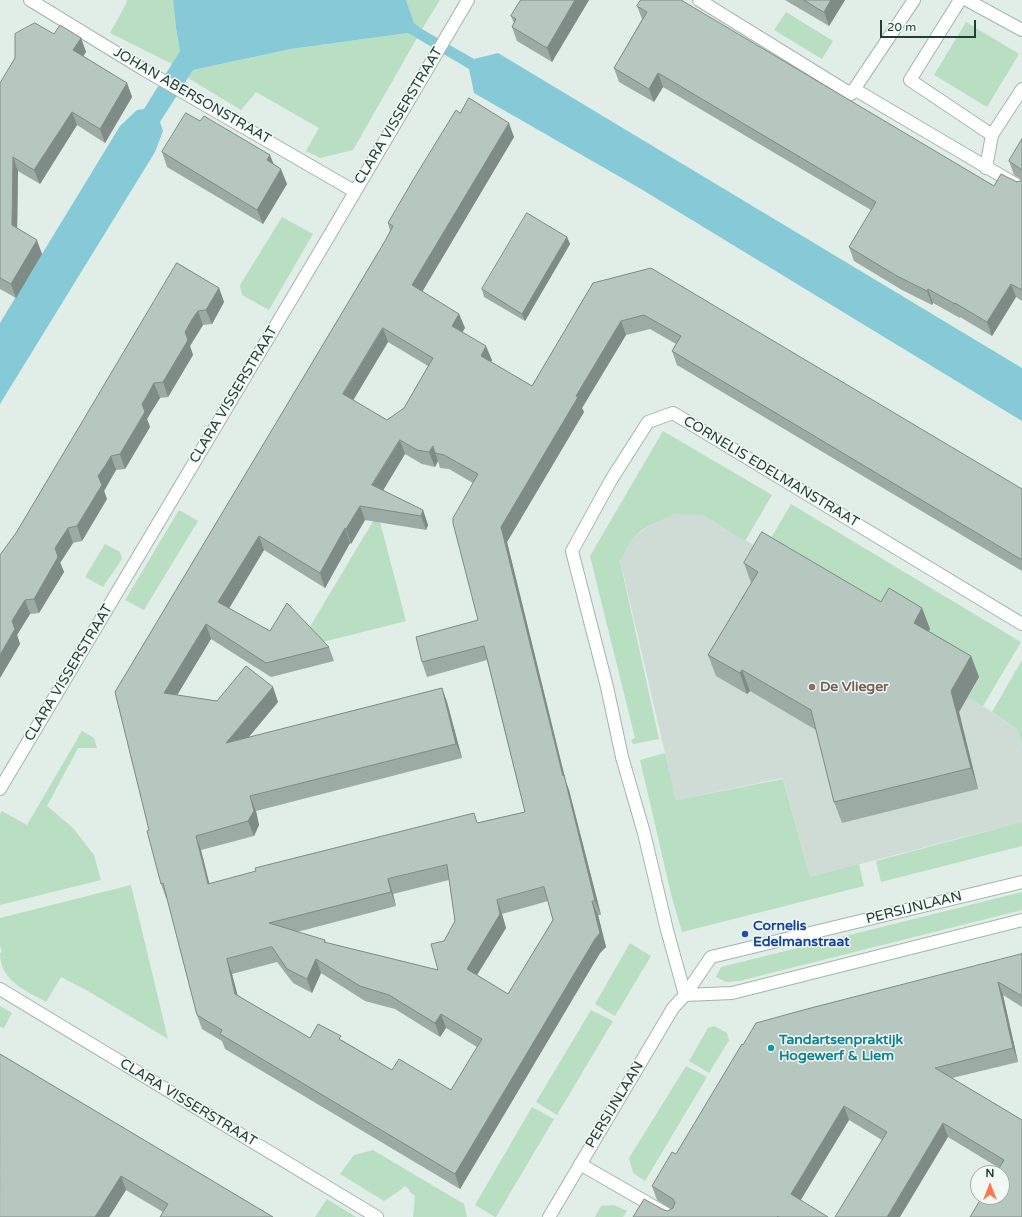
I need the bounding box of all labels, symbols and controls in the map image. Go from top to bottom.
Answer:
scale bar [882,12,978,38]
text: 20 m [887,20,916,34]
street label: JOHAN ABERSONSTRAAT [110,44,274,148]
street label: CLARA VISSERSTRAAT [351,45,447,187]
street label: CLARA VISSERSTRAAT [186,324,282,466]
street label: CORNELIS EDELMANSTRAAT [680,413,862,531]
street label: CLARA VISSERSTRAAT [21,602,117,744]
place label: De Vlieger [820,679,888,695]
marker: De Vlieger [807,682,817,692]
street label: PERSIJNLAAN [864,888,964,928]
place label: Cornelis Edelmanstraat [753,918,850,950]
marker: Cornelis Edelmanstraat [740,929,750,939]
place label: Tandartsenpraktijk Hogewerf & Liem [779,1032,903,1064]
marker: Tandartsenpraktijk Hogewerf & Liem [766,1043,776,1053]
street label: CLARA VISSERSTRAAT [117,1055,259,1151]
street label: PERSIJNLAAN [582,1059,648,1151]
north arrow [970,1165,1010,1205]
text: N [986,1167,994,1180]

